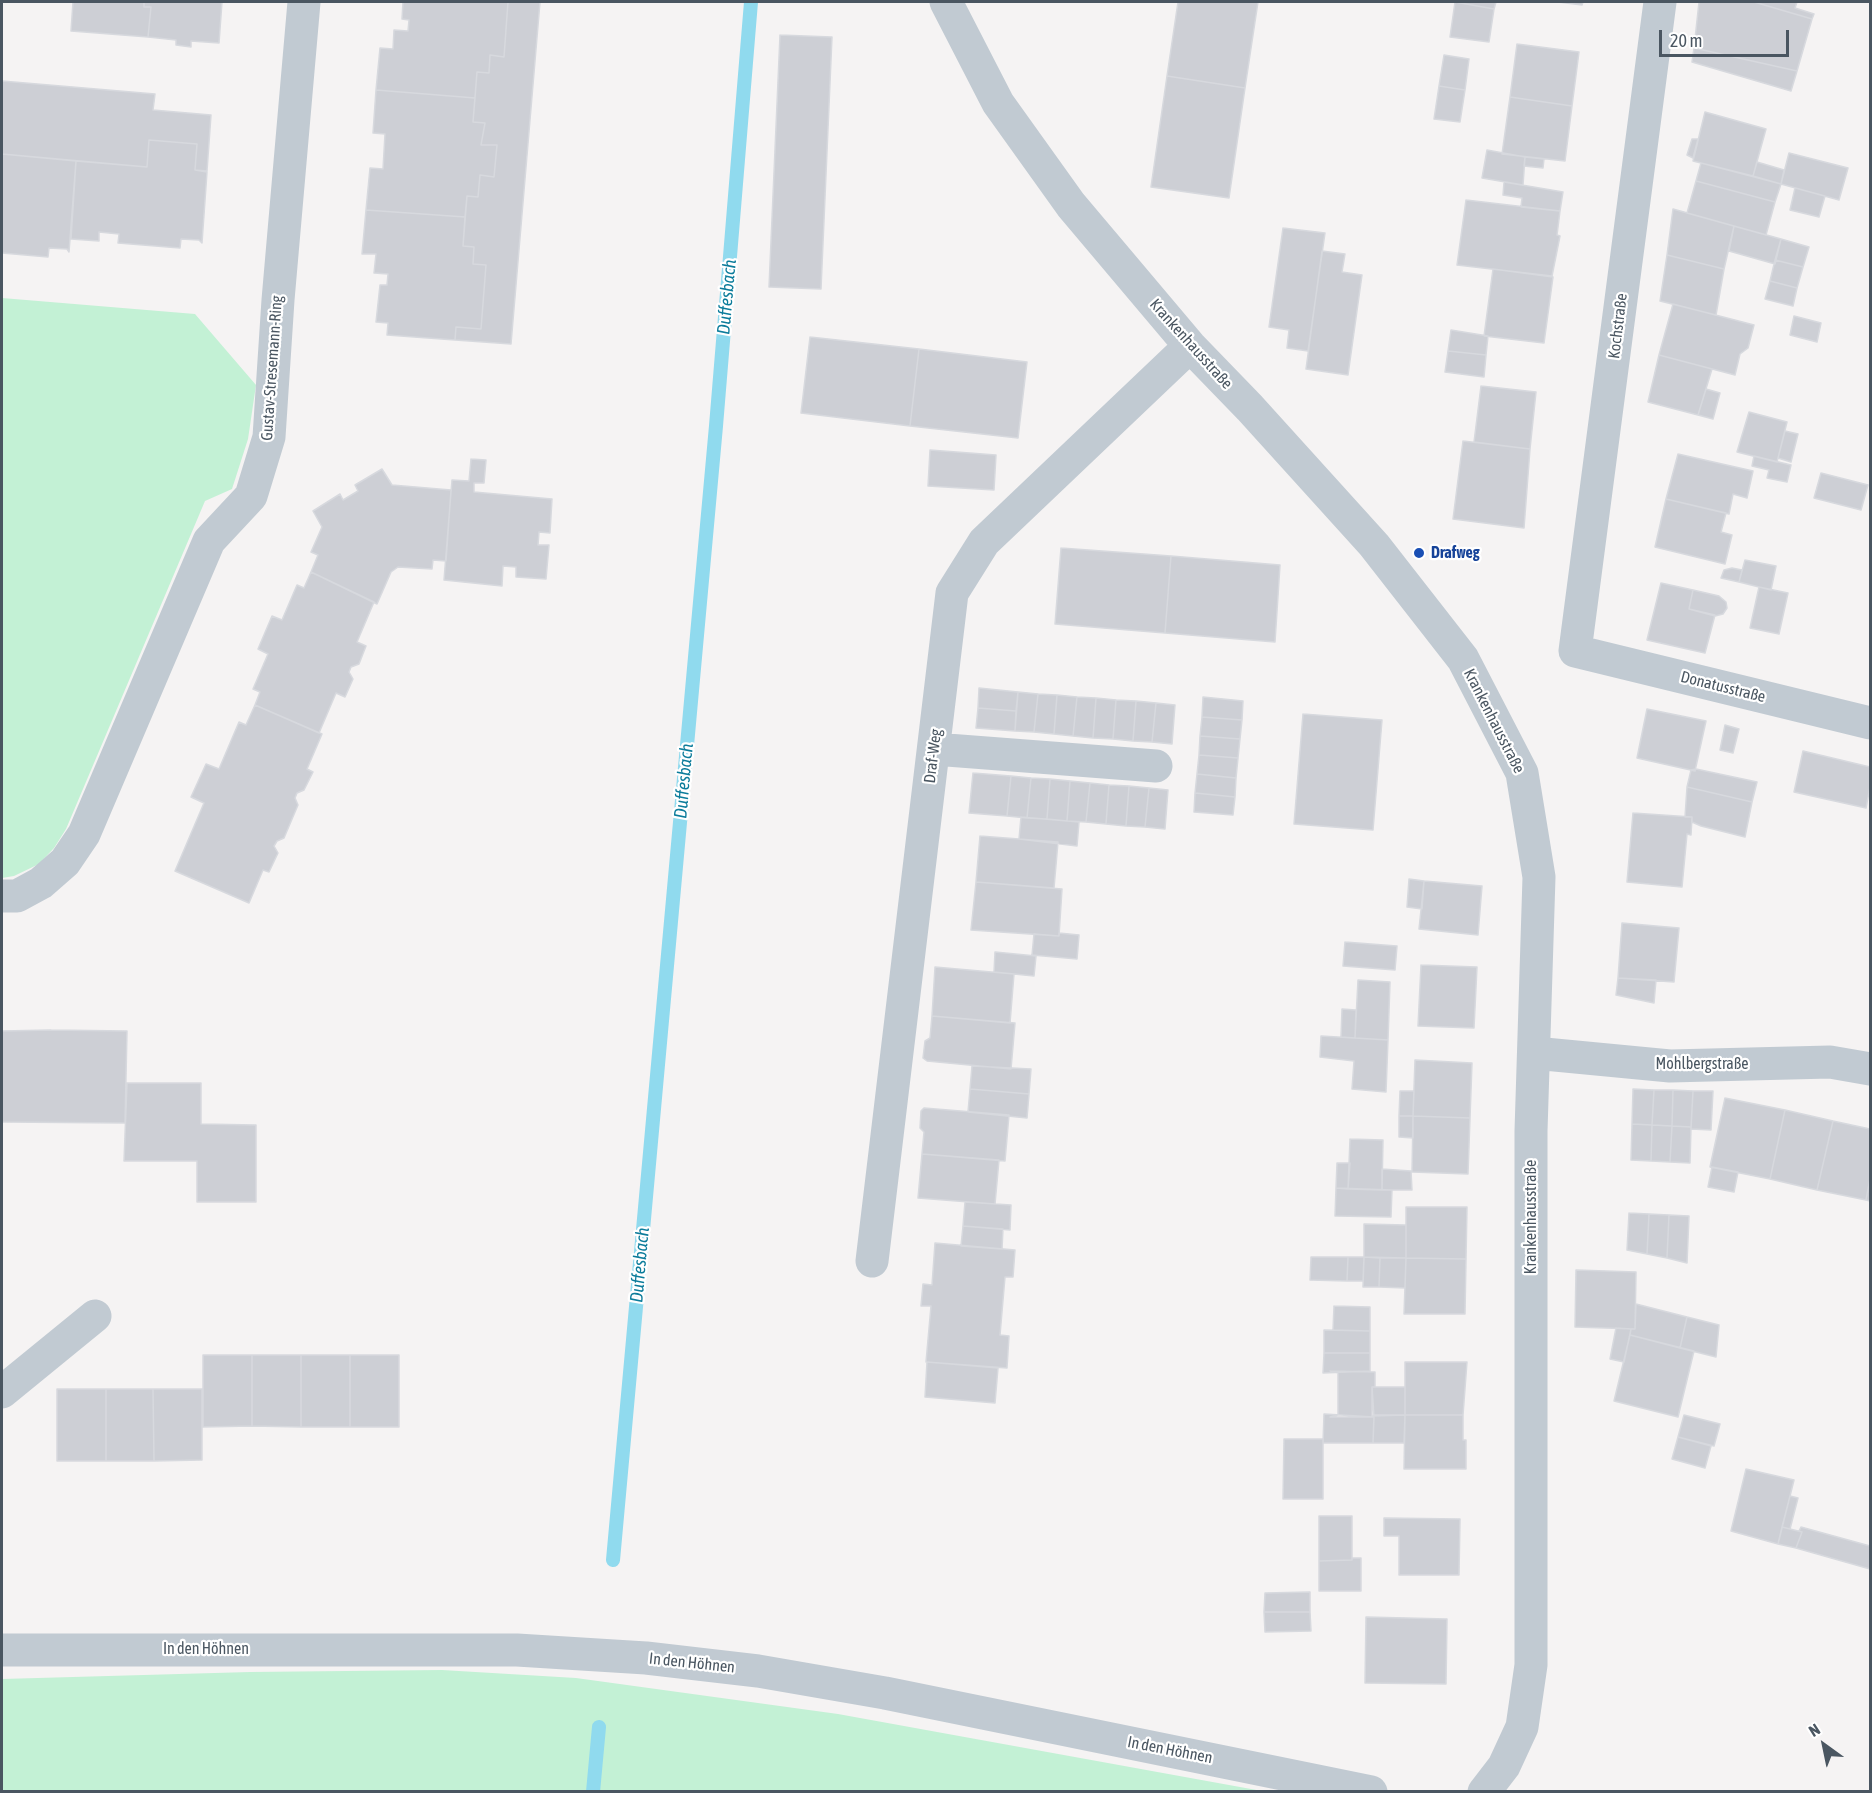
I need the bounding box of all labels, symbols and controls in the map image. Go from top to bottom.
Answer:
scale bar [1662,18,1792,56]
text: 20 m [1670,30,1702,51]
water label: Duffesbach [713,259,741,335]
street label: Kochstraße [1604,292,1632,360]
street label: Gustav-Stresemann-Ring [257,295,287,441]
street label: Krankenhausstraße [1146,295,1236,393]
place label: Drafweg [1431,543,1480,563]
marker: Drafweg [1412,546,1426,560]
street label: Krankenhausstraße [1459,666,1529,776]
street label: Donatusstraße [1679,667,1767,707]
street label: Draf-Weg [920,728,946,784]
water label: Duffesbach [670,743,698,819]
street label: Mohlbergstraße [1655,1054,1749,1074]
street label: Krankenhausstraße [1521,1160,1541,1274]
water label: Duffesbach [626,1227,654,1303]
street label: In den Höhnen [163,1639,249,1659]
street label: In den Höhnen [648,1649,736,1677]
north arrow [1794,1715,1854,1775]
text: N [1805,1720,1823,1740]
street label: In den Höhnen [1126,1732,1214,1768]

